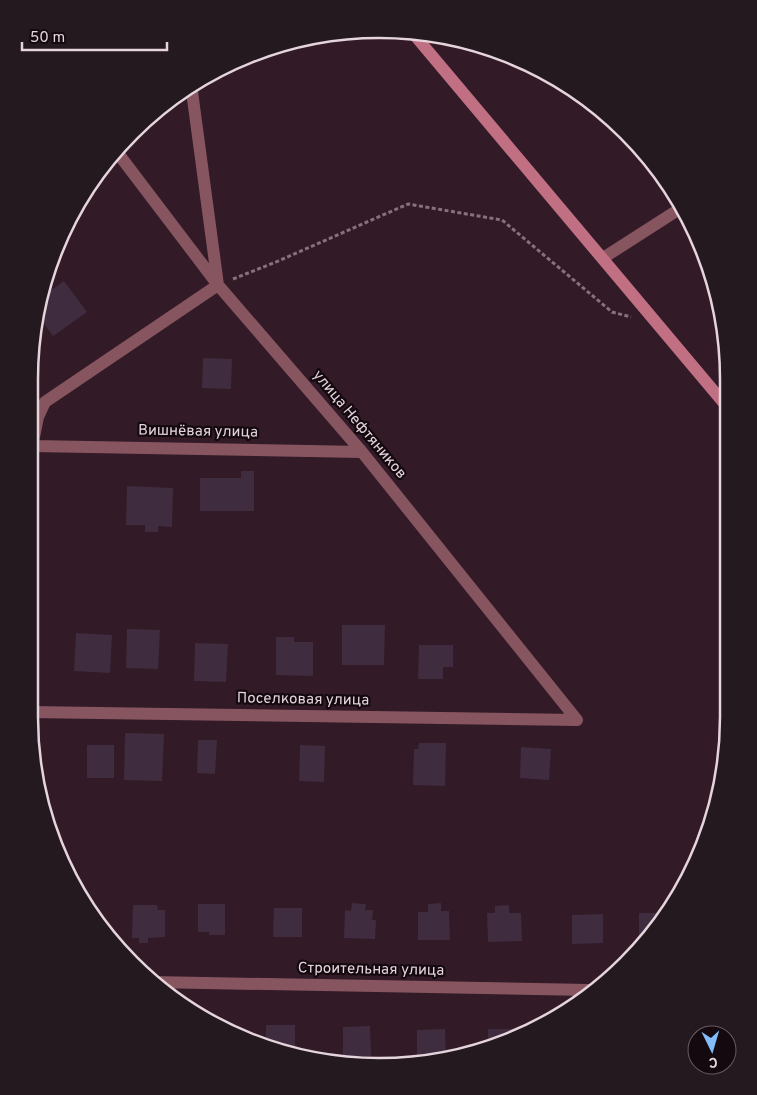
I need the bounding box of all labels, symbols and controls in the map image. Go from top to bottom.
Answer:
scale bar [22,20,168,52]
text: 50 m [30,29,65,48]
street label: улица Нефтяников [308,367,410,483]
street label: Вишнёвая улица [138,421,258,443]
street label: Поселковая улица [237,689,369,711]
street label: Строительная улица [298,959,444,981]
north arrow [687,1025,737,1075]
text: С [708,1053,718,1070]

